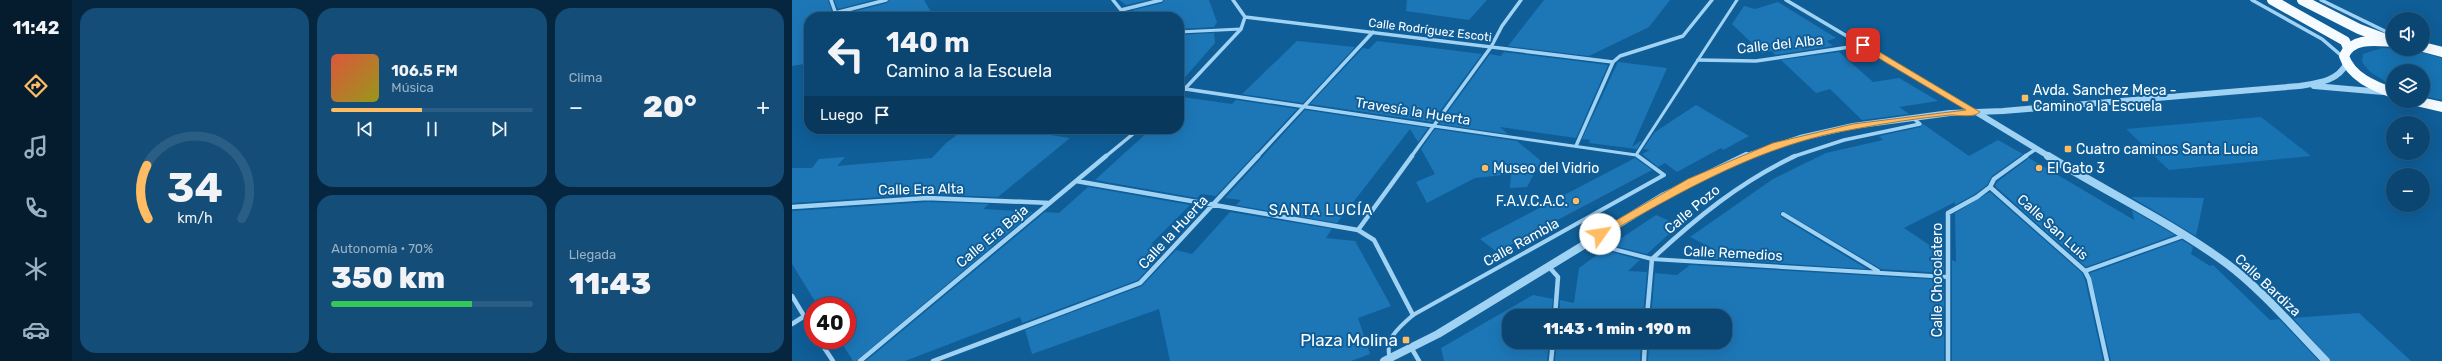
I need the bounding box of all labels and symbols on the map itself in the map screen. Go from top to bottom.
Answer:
street label: Calle Rodríguez Escoti [1368,15,1492,45]
pin [1846,28,1880,62]
street label: Calle del Alba [1736,32,1824,57]
place label: Avda. Sanchez Meca - Camino a la Escuela [2033,82,2177,115]
marker: Avda. Sanchez Meca - Camino a la Escuela [2020,93,2030,103]
street label: Travesía la Huerta [1354,94,1472,129]
place label: Cuatro caminos Santa Lucia [2076,141,2258,158]
marker: Cuatro caminos Santa Lucia [2063,144,2073,154]
place label: Museo del Vidrio [1493,160,1599,177]
place label: El Gato 3 [2047,160,2105,177]
marker: Museo del Vidrio [1480,163,1490,173]
marker: El Gato 3 [2034,163,2044,173]
street label: Calle Era Alta [878,180,964,199]
street label: Calle Pozo [1661,181,1723,237]
street label: Calle San Luis [2014,191,2092,264]
street label: Calle la Huerta [1135,192,1212,273]
place label: F.A.V.C.A.C. [1496,193,1568,210]
marker: F.A.V.C.A.C. [1571,196,1581,206]
street label: Calle Era Baja [953,201,1032,271]
district label: SANTA LUCÍA [1269,201,1373,219]
position arrow [1579,213,1621,255]
street label: Calle Rambla [1480,215,1562,270]
street label: Calle Chocolatero [1929,223,1946,337]
street label: Calle Remedios [1683,242,1783,265]
street label: Calle Bardiza [2231,251,2304,320]
speed limit sign: 40 [804,297,856,349]
place label: Plaza Molina [1300,330,1398,350]
marker: Plaza Molina [1401,335,1411,345]

